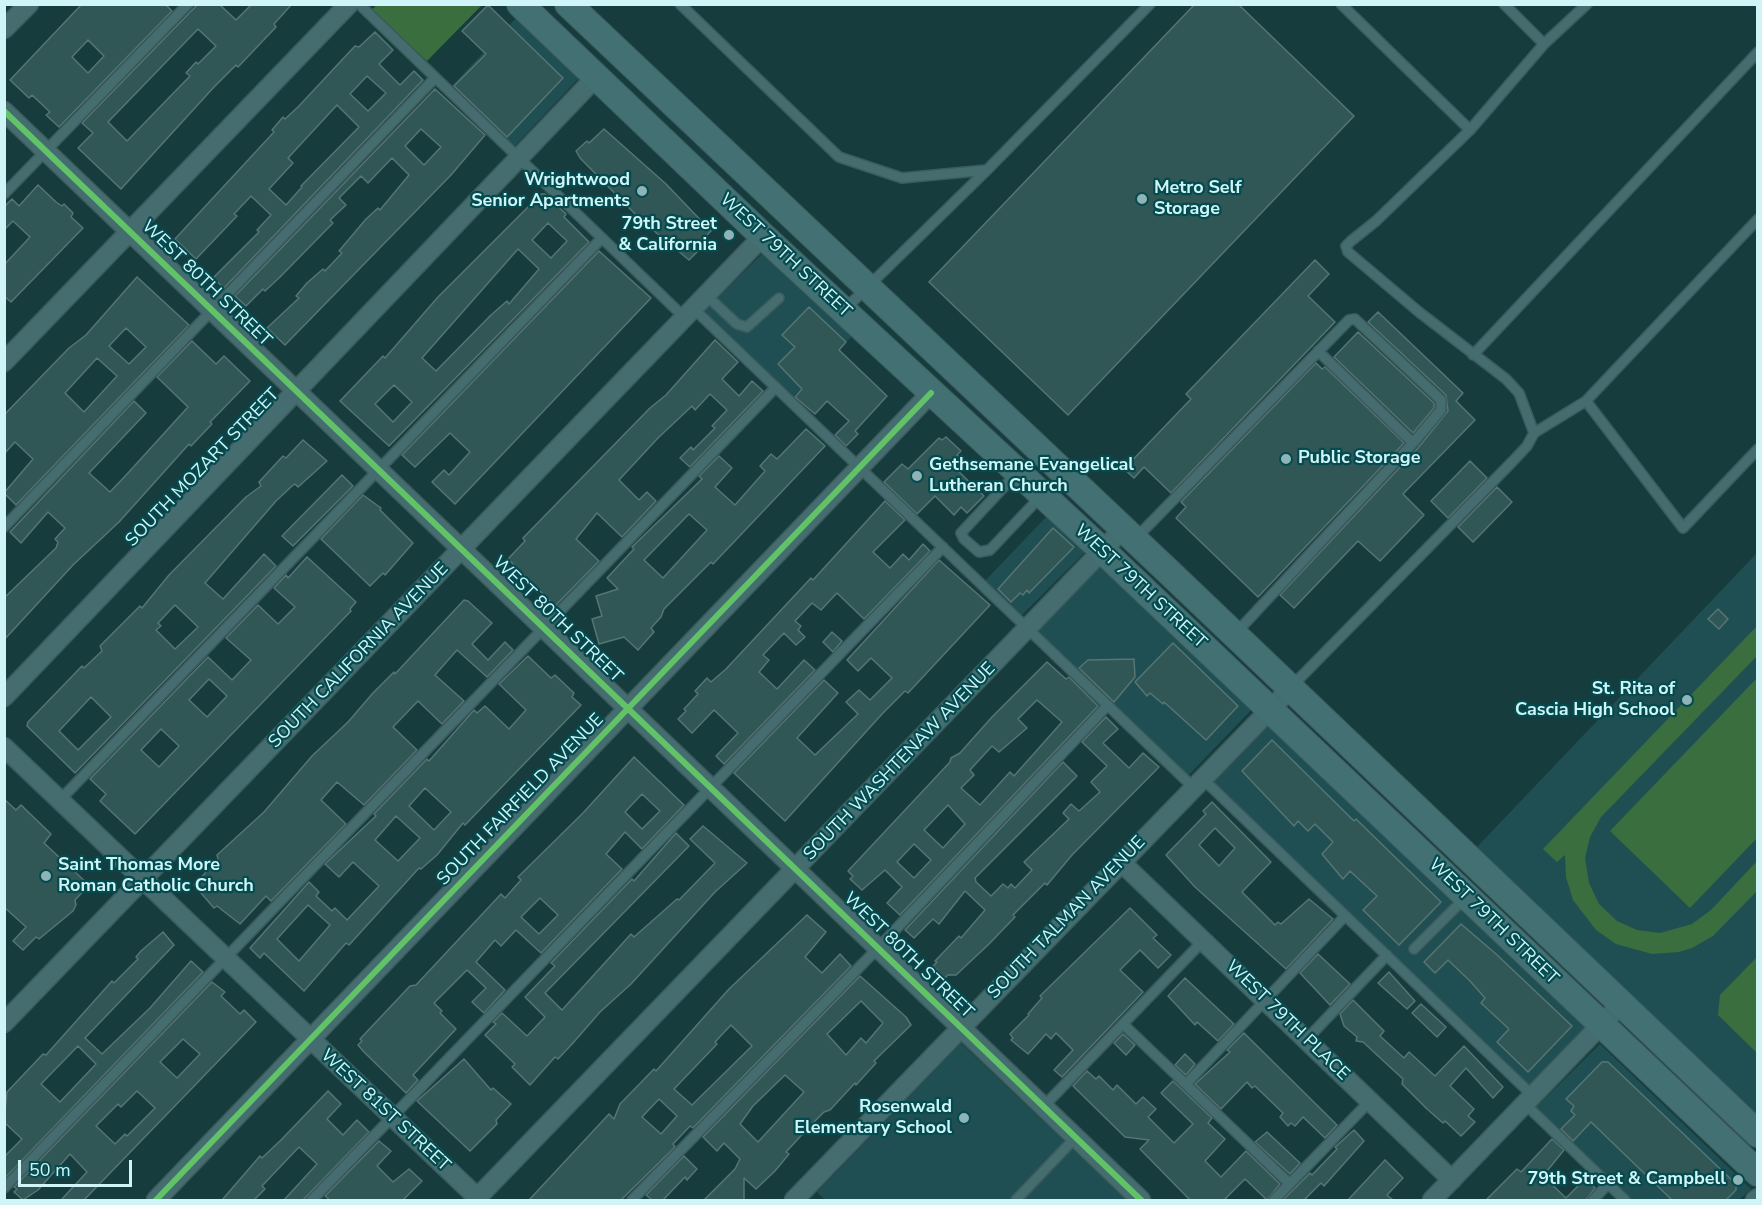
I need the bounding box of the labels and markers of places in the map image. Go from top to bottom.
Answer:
place label: Wrightwood Senior Apartments [471,170,630,213]
place label: Metro Self Storage [1154,178,1242,220]
marker: Wrightwood Senior Apartments [635,184,649,198]
marker: Metro Self Storage [1135,192,1149,206]
place label: 79th Street & California [618,214,717,256]
marker: 79th Street & California [722,228,736,242]
place label: Public Storage [1298,448,1420,470]
marker: Public Storage [1279,452,1293,466]
place label: Gethsemane Evangelical Lutheran Church [929,455,1134,498]
marker: Gethsemane Evangelical Lutheran Church [910,469,924,483]
place label: St. Rita of Cascia High School [1515,679,1675,722]
marker: St. Rita of Cascia High School [1680,693,1694,707]
place label: Saint Thomas More Roman Catholic Church [58,855,254,898]
marker: Saint Thomas More Roman Catholic Church [39,869,53,883]
place label: Rosenwald Elementary School [794,1097,952,1140]
marker: Rosenwald Elementary School [957,1111,971,1125]
place label: 79th Street & Campbell [1527,1169,1726,1191]
marker: 79th Street & Campbell [1731,1173,1745,1187]

